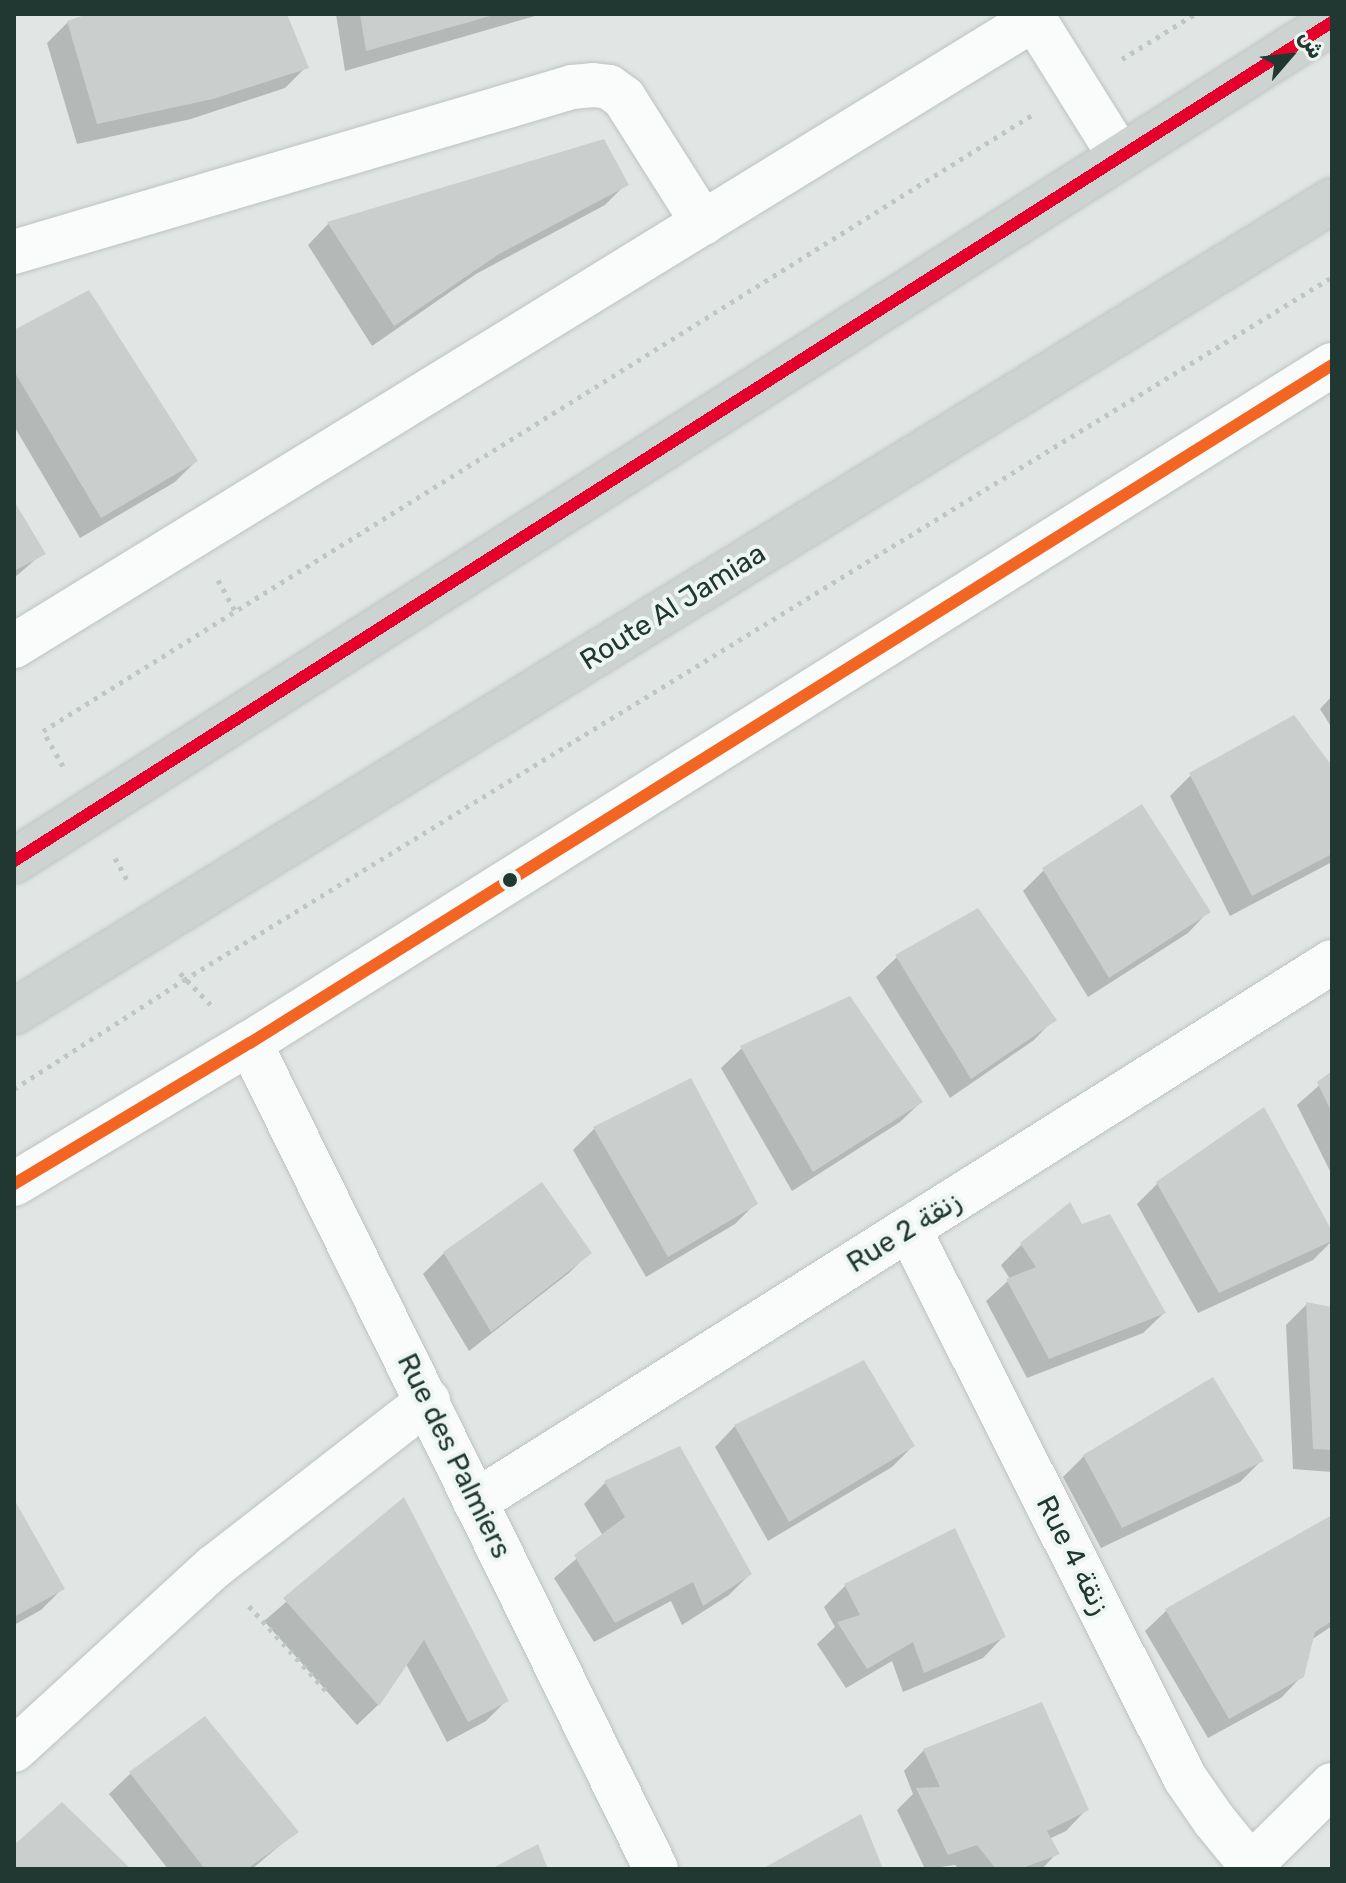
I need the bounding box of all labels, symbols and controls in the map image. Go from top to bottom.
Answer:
north arrow [1250,16,1330,96]
text: ش [1293,26,1330,63]
street label: Route Al Jamiaa [574,536,772,678]
unlabelled marker [502,872,518,888]
street label: Rue 2 زنقة [841,1184,967,1280]
street label: Rue des Palmiers [390,1348,518,1564]
street label: Rue 4 زنقة [1029,1490,1117,1620]

